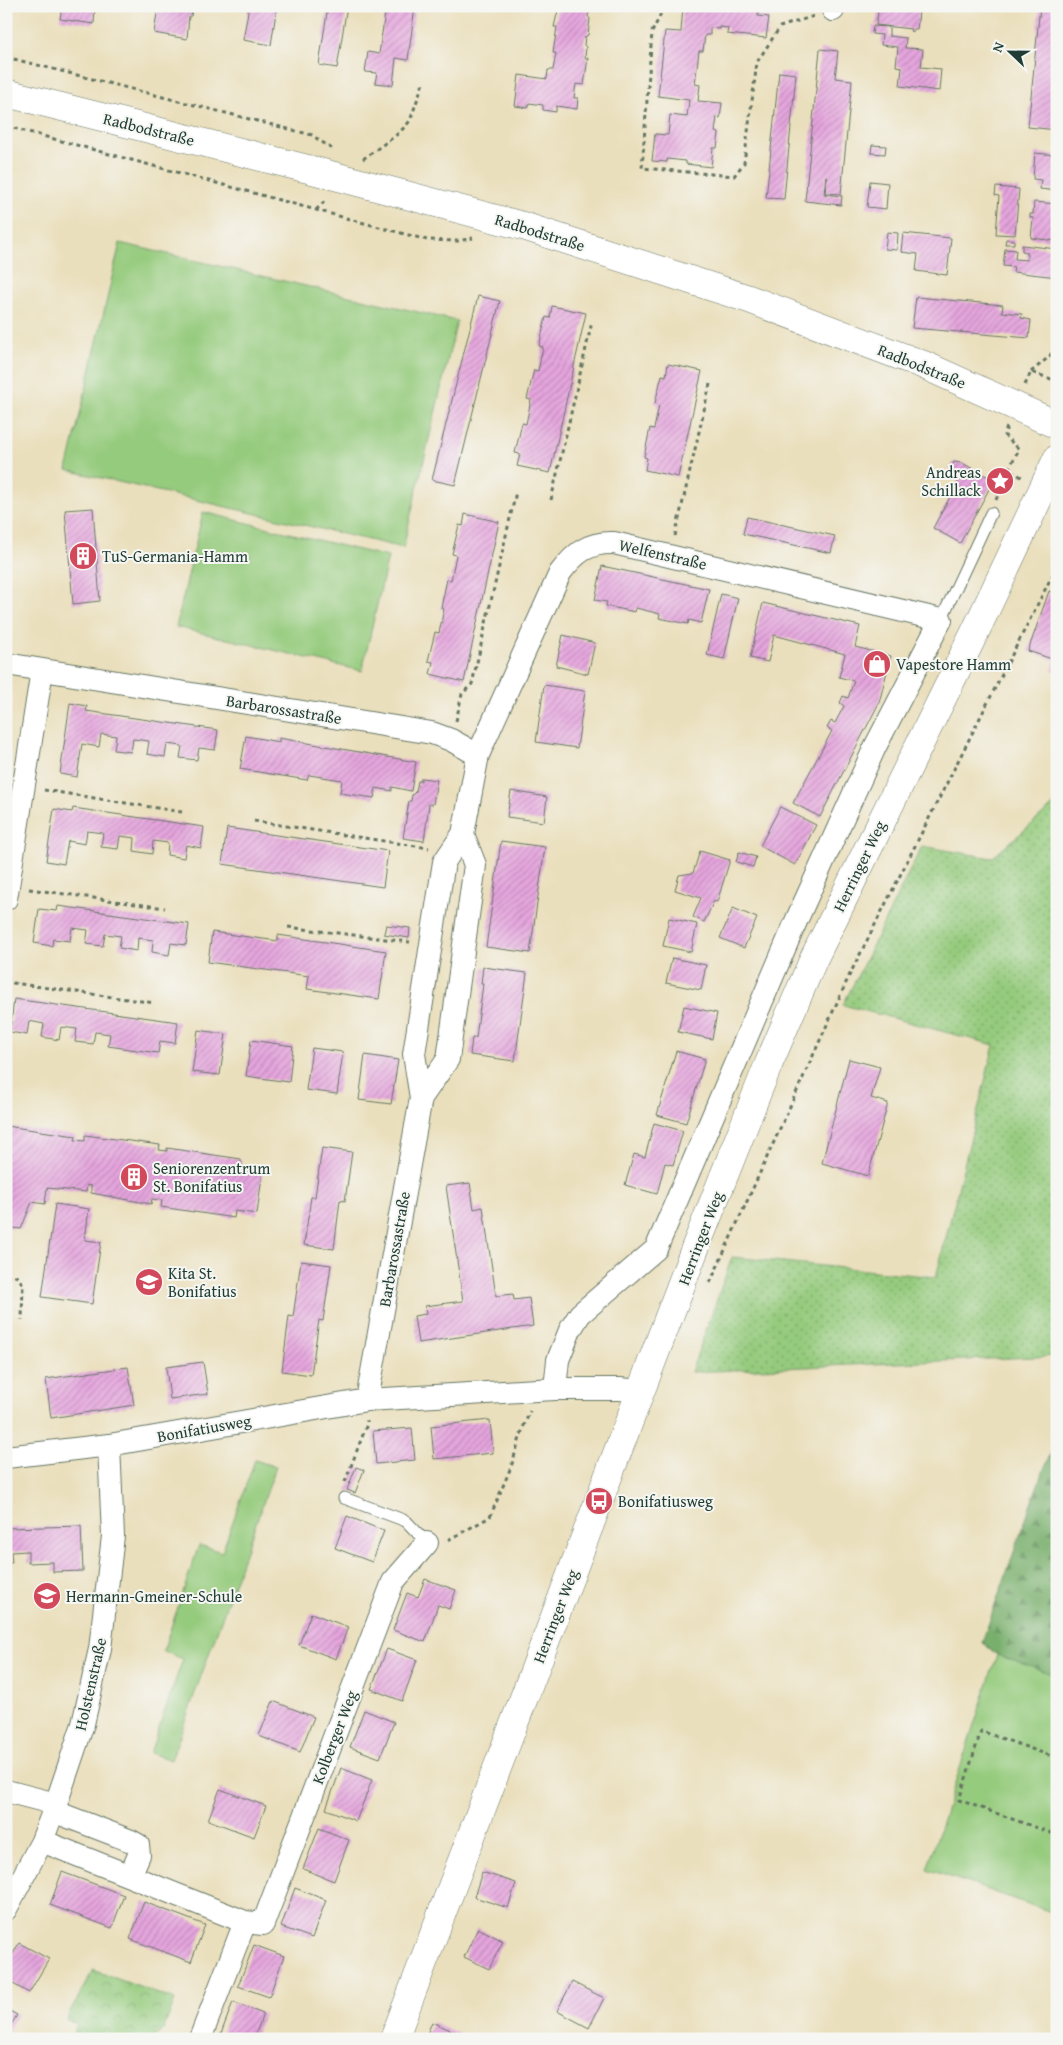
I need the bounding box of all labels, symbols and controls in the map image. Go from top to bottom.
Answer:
north arrow [986,28,1036,78]
text: N [987,38,1009,55]
street label: Radbodstraße [101,106,197,152]
street label: Radbodstraße [492,207,588,257]
street label: Radbodstraße [874,337,970,395]
place label: Andreas Schillack [921,460,982,502]
place icon: Andreas Schillack [985,466,1015,496]
street label: Welfenstraße [617,532,709,576]
building icon: TuS-Germania-Hamm [68,541,98,571]
place label: TuS-Germania-Hamm [102,544,248,568]
shop icon: Vapestore Hamm [862,649,892,679]
place label: Vapestore Hamm [896,652,1011,676]
street label: Barbarossastraße [224,688,344,730]
street label: Herringer Weg [827,816,891,916]
place label: Seniorenzentrum St. Bonifatius [153,1156,270,1198]
building icon: Seniorenzentrum St. Bonifatius [119,1162,149,1192]
street label: Herringer Weg [671,1188,729,1288]
street label: Barbarossastraße [372,1189,416,1309]
place label: Kita St. Bonifatius [168,1261,237,1303]
school or university icon: Kita St. Bonifatius [134,1267,164,1297]
street label: Bonifatiusweg [155,1408,253,1448]
bus stop icon: Bonifatiusweg [584,1486,614,1516]
place label: Bonifatiusweg [618,1489,713,1513]
street label: Herringer Weg [526,1566,584,1666]
school or university icon: Hermann-Gmeiner-Schule [32,1581,62,1611]
place label: Hermann-Gmeiner-Schule [66,1584,242,1608]
street label: Holstenstraße [68,1635,112,1733]
street label: Kolberger Weg [305,1687,363,1787]

